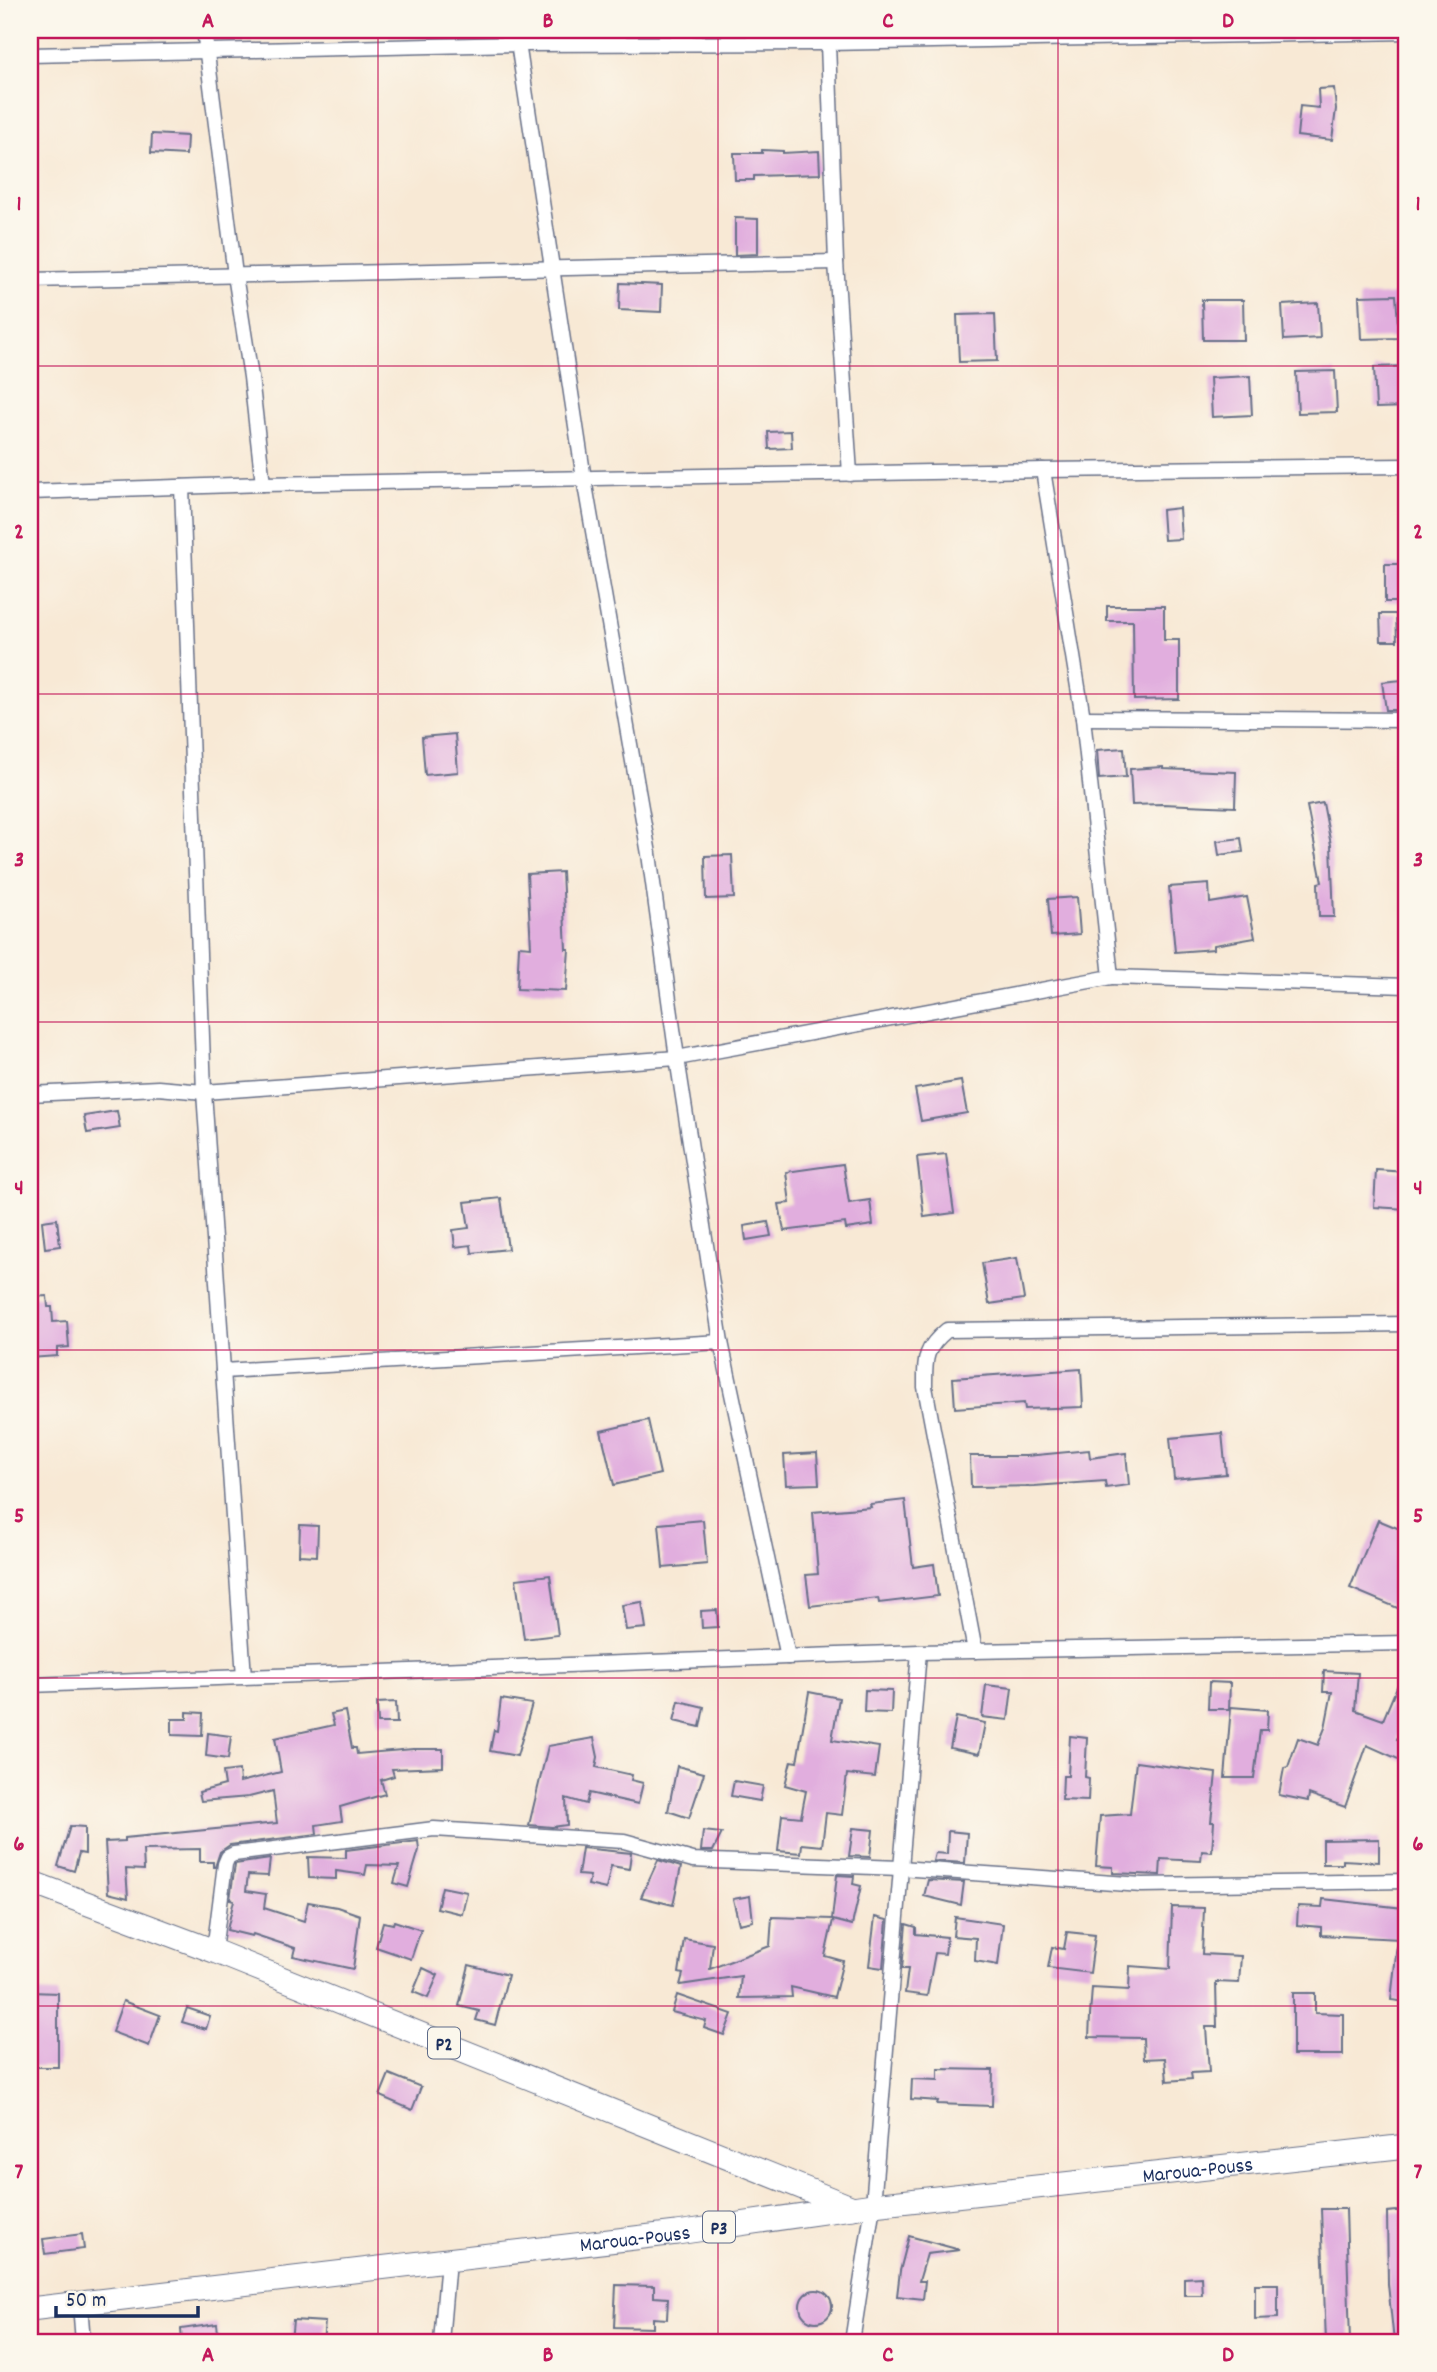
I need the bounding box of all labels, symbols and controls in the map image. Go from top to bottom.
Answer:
text: A [202,6,214,39]
text: B [543,6,554,39]
text: C [882,6,894,39]
text: D [1222,6,1234,39]
text: 1 [16,189,22,222]
text: 1 [1415,189,1421,222]
text: 2 [14,517,24,550]
text: 2 [1413,517,1423,550]
text: 3 [14,845,24,878]
text: 3 [1413,845,1423,878]
text: 4 [14,1173,24,1206]
text: 4 [1413,1173,1423,1206]
text: 5 [14,1501,24,1534]
text: 5 [1413,1501,1423,1534]
text: 6 [13,1829,25,1862]
text: 6 [1412,1829,1424,1862]
road number: P2 [428,2027,460,2058]
street label: Maroua-Pouss [1141,2151,1255,2193]
text: 7 [15,2157,24,2190]
text: 7 [1414,2157,1423,2190]
road number: P3 [703,2212,735,2242]
street label: Maroua-Pouss [578,2219,693,2262]
scale bar [56,2274,198,2318]
text: 50 m [66,2287,106,2317]
text: A [202,2340,214,2372]
text: B [543,2340,554,2372]
text: C [882,2340,894,2372]
text: D [1222,2340,1234,2372]

